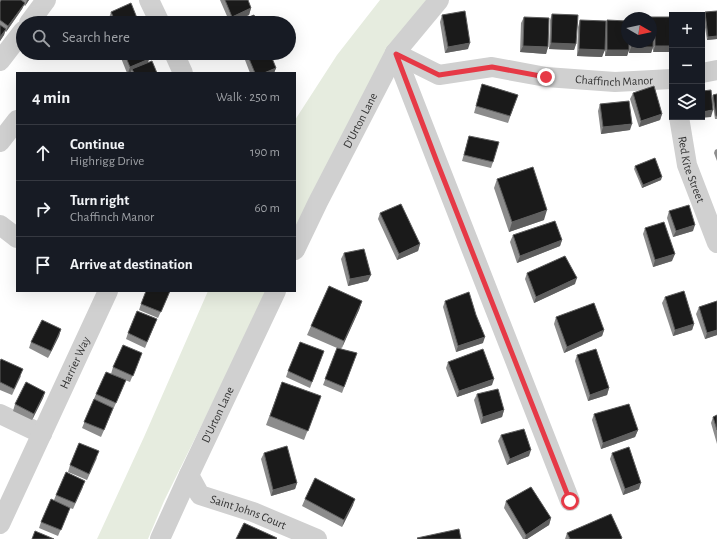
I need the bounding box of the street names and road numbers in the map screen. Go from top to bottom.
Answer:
street label: Chaffinch Manor [575,73,653,88]
street label: D'Urton Lane [341,91,379,150]
street label: Red Kite Street [676,135,707,204]
street label: Harrier Way [58,335,93,390]
street label: D'Urton Lane [199,385,236,445]
street label: Saint Johns Court [209,493,288,531]

